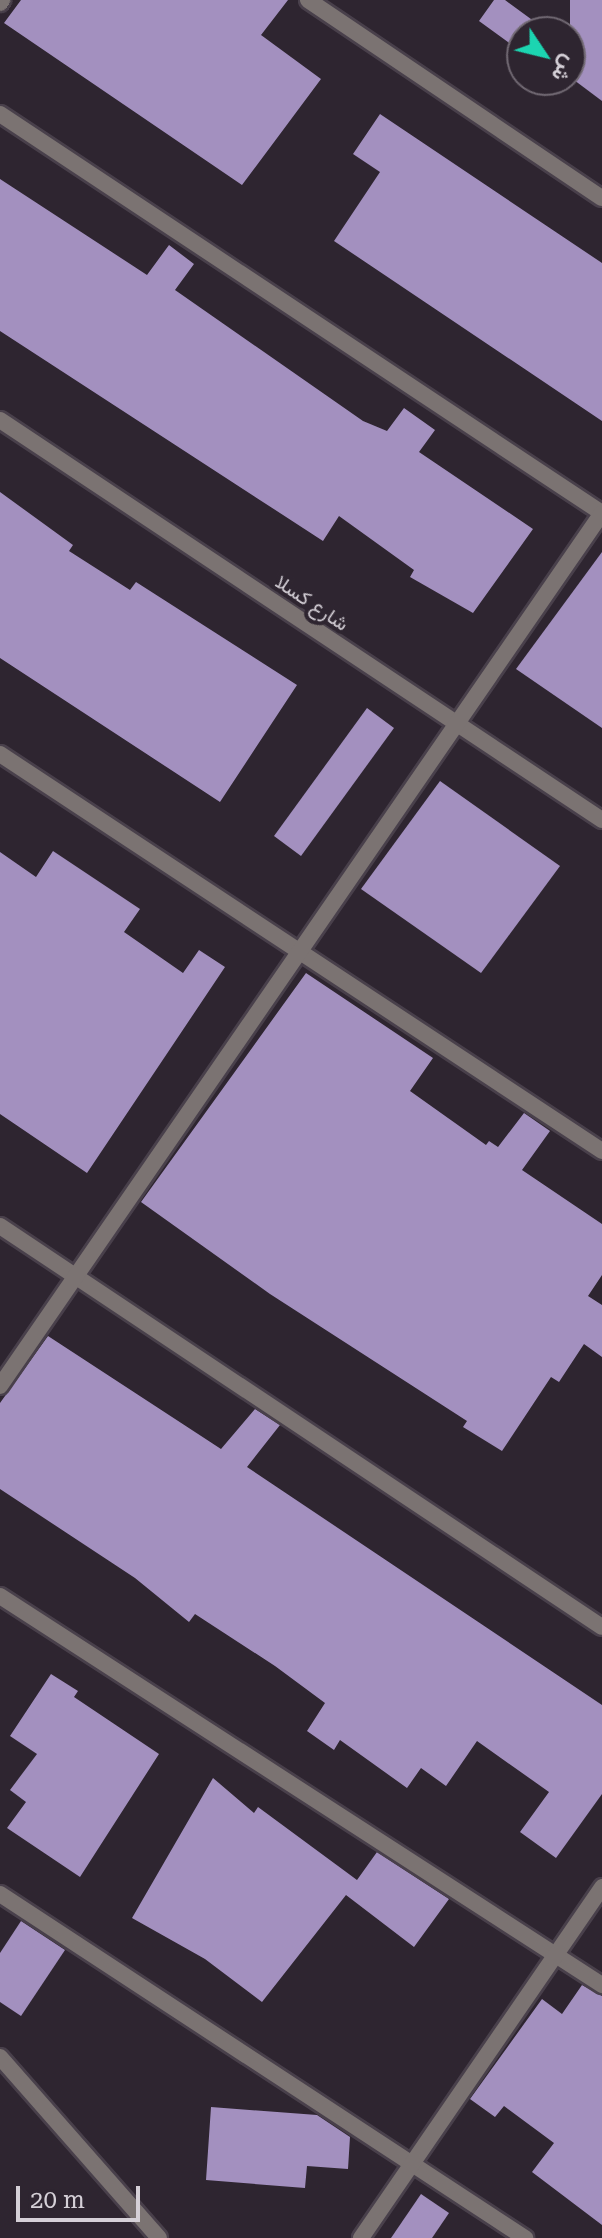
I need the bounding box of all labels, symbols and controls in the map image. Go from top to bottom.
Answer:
north arrow [506,16,586,96]
text: ش [547,51,582,87]
street label: شارع كسلا [271,570,353,636]
scale bar [20,2170,144,2220]
text: 20 m [30,2186,85,2214]

